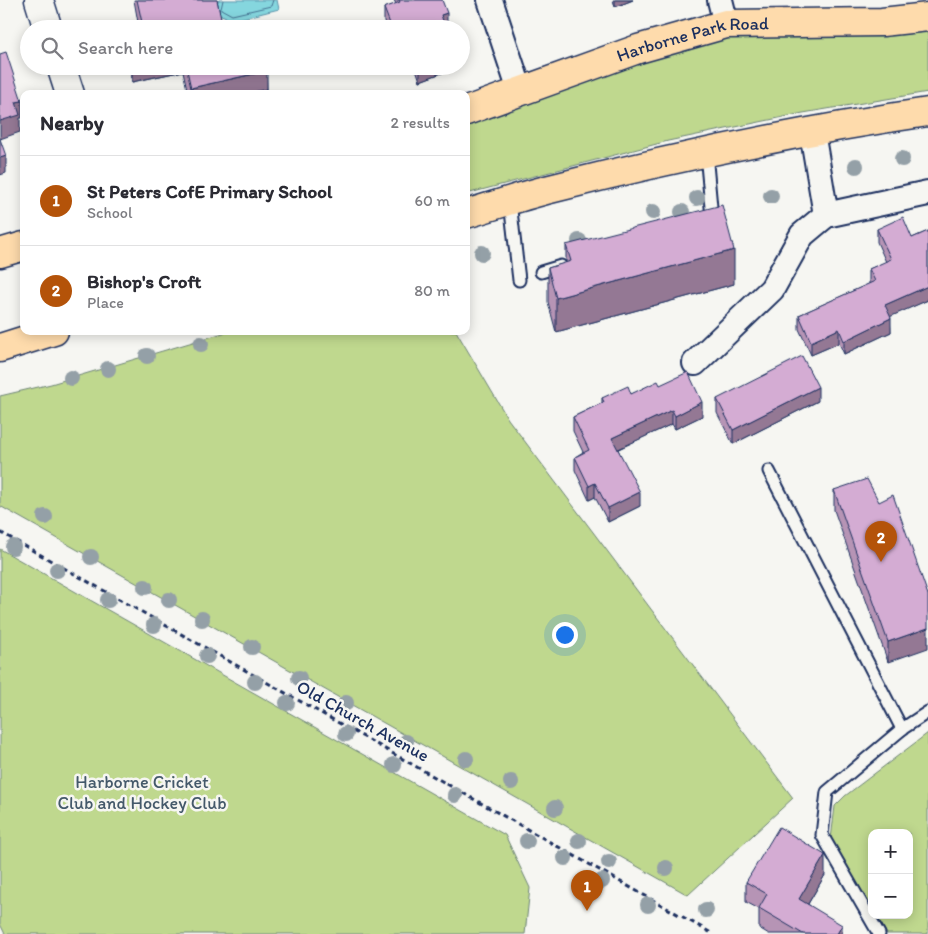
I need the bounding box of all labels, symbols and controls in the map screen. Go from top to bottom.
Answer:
street label: Harborne Park Road [613,12,769,67]
search box [20,20,470,75]
icon: search [38,34,66,62]
text: Search here [78,36,173,59]
text: Nearby [40,110,104,135]
text: 2 results [390,113,450,132]
text: St Peters CofE Primary School [87,180,332,203]
text: 1 [52,191,60,210]
text: 60 m [415,191,450,210]
text: School [87,203,133,222]
text: Bishop's Croft [87,270,201,293]
text: 2 [52,281,60,300]
text: 80 m [414,281,450,300]
text: Place [87,293,124,312]
pin: 2 [865,521,897,562]
your location [552,622,578,648]
street label: Old Church Avenue [293,675,433,767]
park label: Harborne Cricket Club and Hockey Club [57,771,227,814]
map controls [868,829,913,919]
button: + [868,829,913,874]
pin: 1 [571,870,603,911]
button: − [868,874,913,919]

